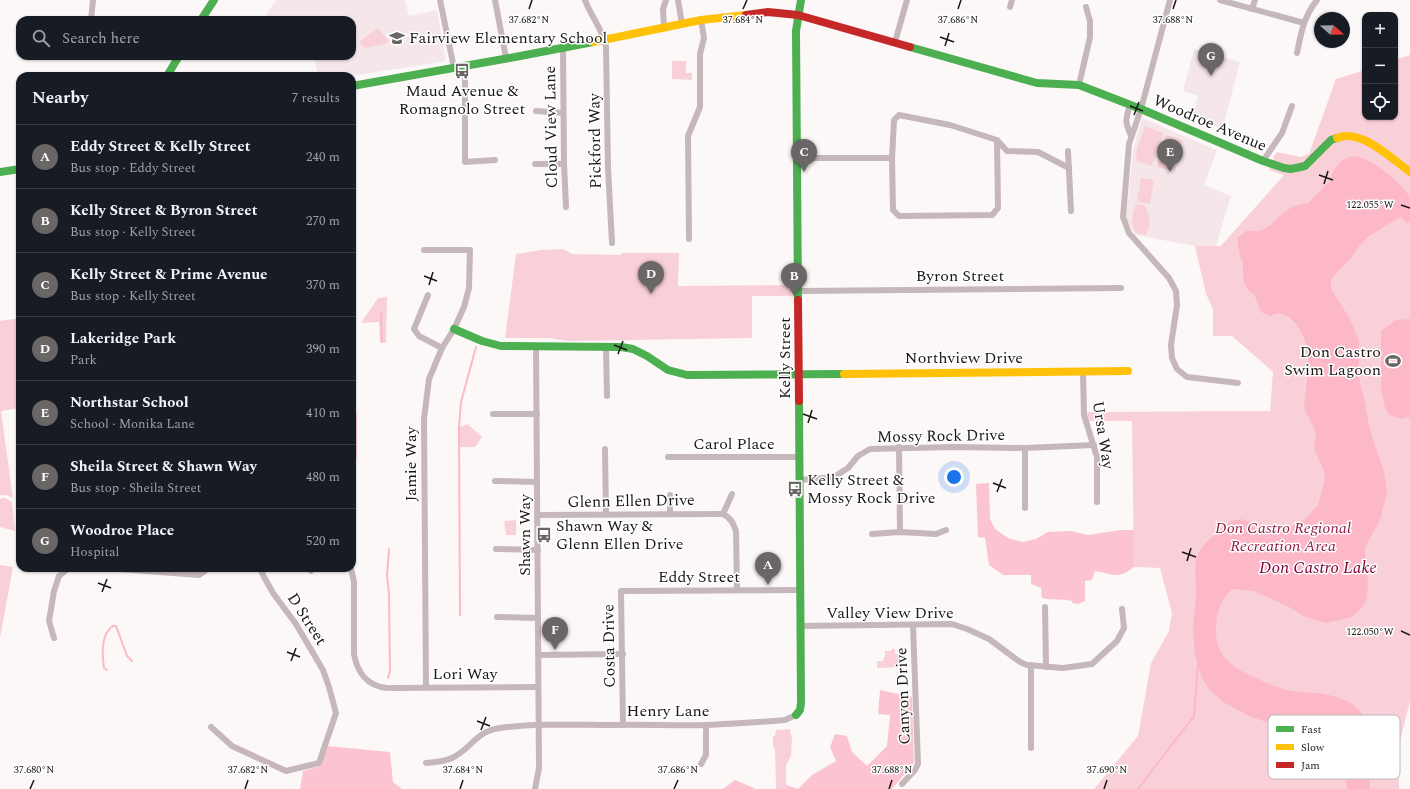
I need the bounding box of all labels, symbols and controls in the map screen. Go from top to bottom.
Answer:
text: 37.682°N [509,12,549,28]
text: 37.684°N [723,12,763,28]
text: 37.686°N [938,12,978,28]
text: 37.688°N [1153,12,1193,28]
north arrow [1314,12,1350,48]
map controls [1362,12,1398,120]
button: + [1362,12,1398,48]
search box [16,16,356,60]
place label: Fairview Elementary School [409,26,607,50]
icon: search [30,27,52,49]
text: Search here [62,27,140,50]
school or university icon: Fairview Elementary School [388,29,406,47]
pin: G [1198,43,1224,76]
button: − [1362,48,1398,84]
bus stop icon: Maud Avenue & Romagnolo Street [453,62,471,80]
street label: Cloud View Lane [538,66,564,188]
place label: Maud Avenue & Romagnolo Street [399,79,526,121]
button: locate [1362,84,1398,120]
text: Nearby [32,85,88,111]
text: 7 results [292,88,340,108]
street label: Woodroe Avenue [1149,88,1271,158]
street label: Pickford Way [582,92,608,189]
text: Eddy Street & Kelly Street [70,135,250,158]
pin: C [791,139,817,172]
pin: E [1157,139,1183,172]
text: A [40,147,50,167]
text: 240 m [306,147,340,167]
text: Bus stop · Eddy Street [70,158,196,178]
text: 122.055°W [1346,197,1394,213]
text: Kelly Street & Byron Street [70,199,258,222]
text: B [40,211,50,231]
text: 270 m [306,211,340,231]
text: Bus stop · Kelly Street [70,222,196,242]
pin: D [638,261,664,294]
text: Kelly Street & Prime Avenue [70,263,268,286]
pin: B [781,263,807,296]
street label: Byron Street [916,264,1005,288]
text: C [40,275,50,295]
text: 370 m [306,275,340,295]
text: Bus stop · Kelly Street [70,286,196,306]
street label: Kelly Street [773,317,797,399]
text: Lakeridge Park [70,327,176,350]
text: D [40,339,50,359]
text: 390 m [306,339,340,359]
place label: Don Castro Swim Lagoon [1284,340,1381,382]
street label: Northview Drive [905,346,1023,370]
text: Park [70,350,97,370]
sports icon: Don Castro Swim Lagoon [1384,352,1402,370]
text: Northstar School [70,391,189,414]
street label: Ursa Way [1086,399,1120,472]
text: E [41,403,49,423]
text: 410 m [306,403,340,423]
text: School · Monika Lane [70,414,195,434]
street label: Mossy Rock Drive [877,423,1005,449]
street label: Jamie Way [399,425,423,501]
street label: Carol Place [693,432,775,456]
text: Sheila Street & Shawn Way [70,455,257,478]
text: F [41,467,49,487]
text: 480 m [306,467,340,487]
your location [944,467,964,487]
place label: Kelly Street & Mossy Rock Drive [807,468,935,510]
text: Bus stop · Sheila Street [70,478,201,498]
bus stop icon: Kelly Street & Mossy Rock Drive [786,480,804,498]
street label: Glenn Ellen Drive [567,488,695,514]
street label: Shawn Way [513,493,537,576]
place label: Shawn Way & Glenn Ellen Drive [556,514,683,556]
park label: Don Castro Regional Recreation Area [1215,516,1351,558]
text: Woodroe Place [70,519,174,542]
bus stop icon: Shawn Way & Glenn Ellen Drive [535,526,553,544]
text: G [40,531,50,551]
text: 520 m [306,531,340,551]
text: Hospital [70,542,119,562]
pin: A [755,552,781,585]
water label: Don Castro Lake [1259,555,1377,581]
street label: Eddy Street [658,565,740,589]
street label: D Street [281,588,333,650]
street label: Valley View Drive [826,601,954,625]
street label: Costa Drive [596,604,622,688]
pin: F [542,617,568,650]
text: 122.050°W [1346,624,1394,640]
street label: Canyon Drive [889,647,917,745]
street label: Lori Way [433,662,499,686]
street label: Henry Lane [626,699,710,723]
legend [1268,715,1400,779]
text: Fast [1301,721,1322,738]
text: Slow [1301,739,1325,756]
text: Jam [1301,757,1320,774]
text: 37.680°N [14,762,54,778]
text: 37.682°N [228,762,268,778]
text: 37.684°N [443,762,483,778]
text: 37.686°N [658,762,698,778]
text: 37.688°N [872,762,912,778]
text: 37.690°N [1087,762,1127,778]

